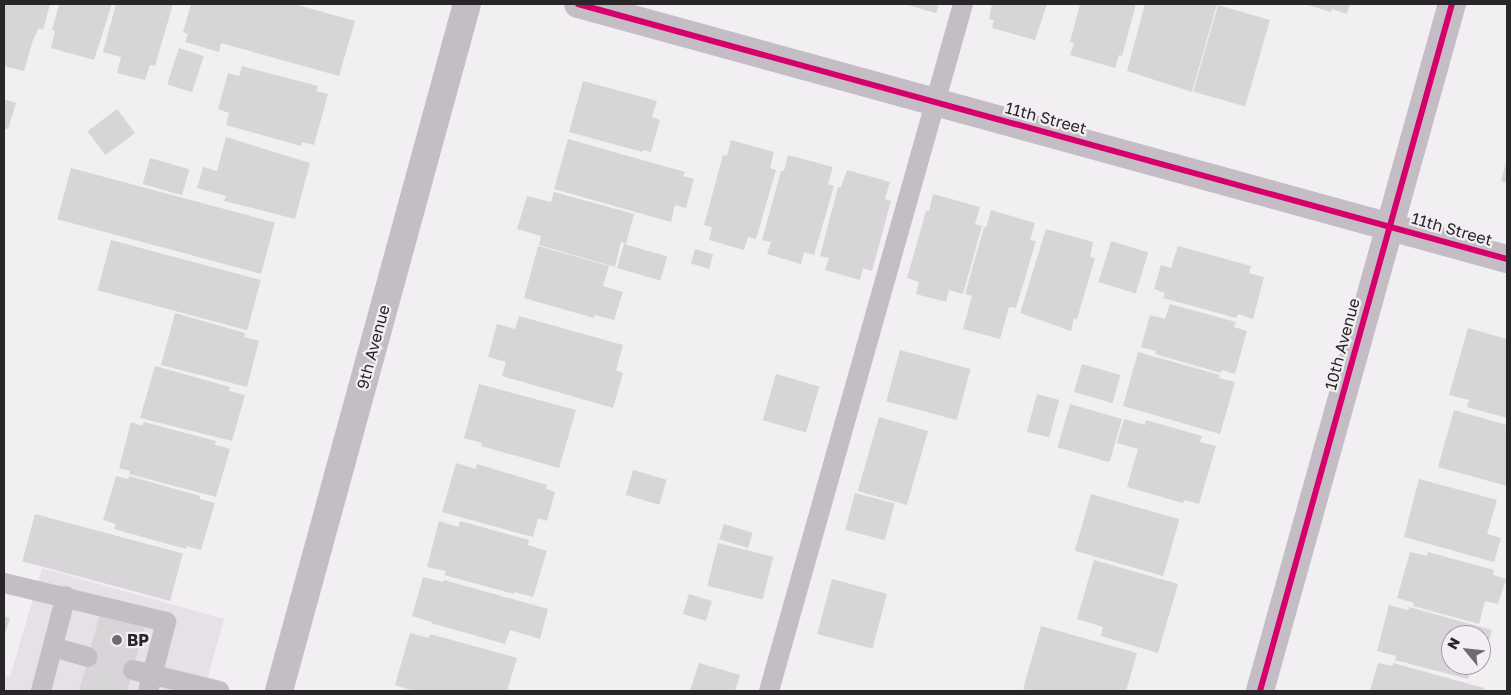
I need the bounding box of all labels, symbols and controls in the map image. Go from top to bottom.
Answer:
street label: 11th Street [1003,98,1089,138]
street label: 11th Street [1409,208,1495,250]
street label: 10th Avenue [1321,296,1363,392]
street label: 9th Avenue [353,303,393,391]
north arrow [1441,625,1491,675]
place label: BP [127,630,149,650]
marker: BP [111,634,123,646]
text: N [1443,635,1463,652]

